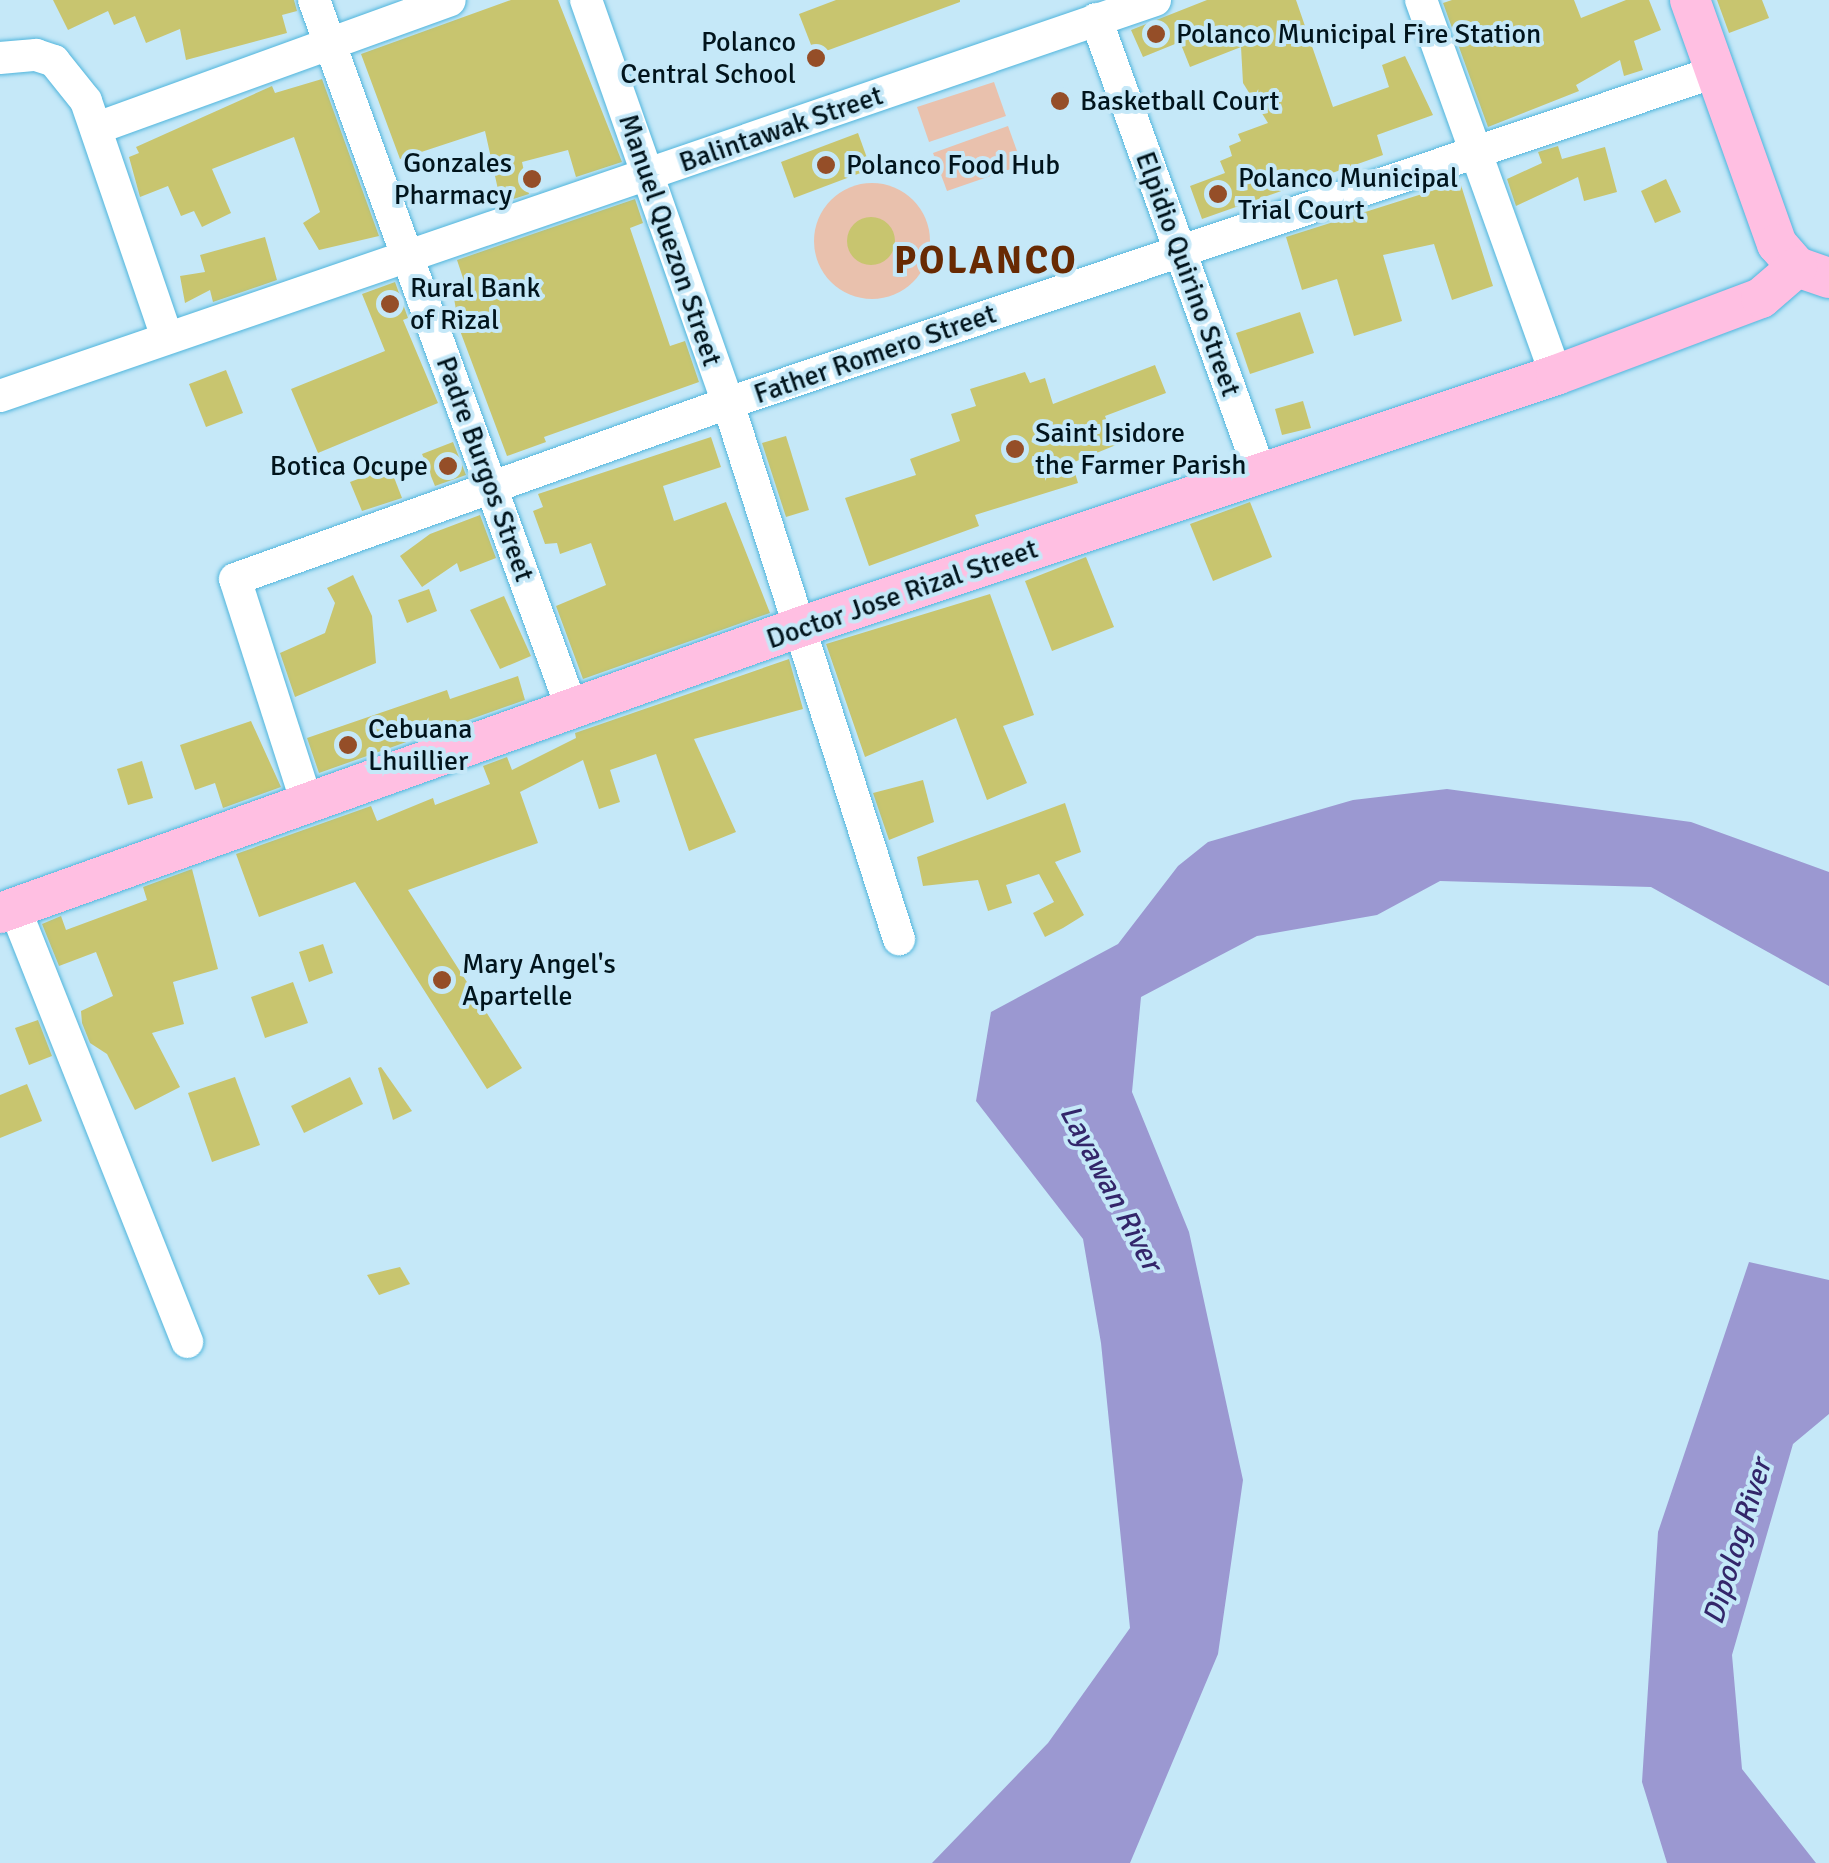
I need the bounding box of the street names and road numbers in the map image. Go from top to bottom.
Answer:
street label: Balintawak Street [675,78,887,180]
street label: Manuel Quezon Street [611,110,729,370]
street label: Elpidio Quirino Street [1128,147,1248,401]
street label: Father Romero Street [750,297,1000,411]
street label: Padre Burgos Street [429,352,541,586]
street label: Doctor Jose Rizal Street [762,532,1042,656]

